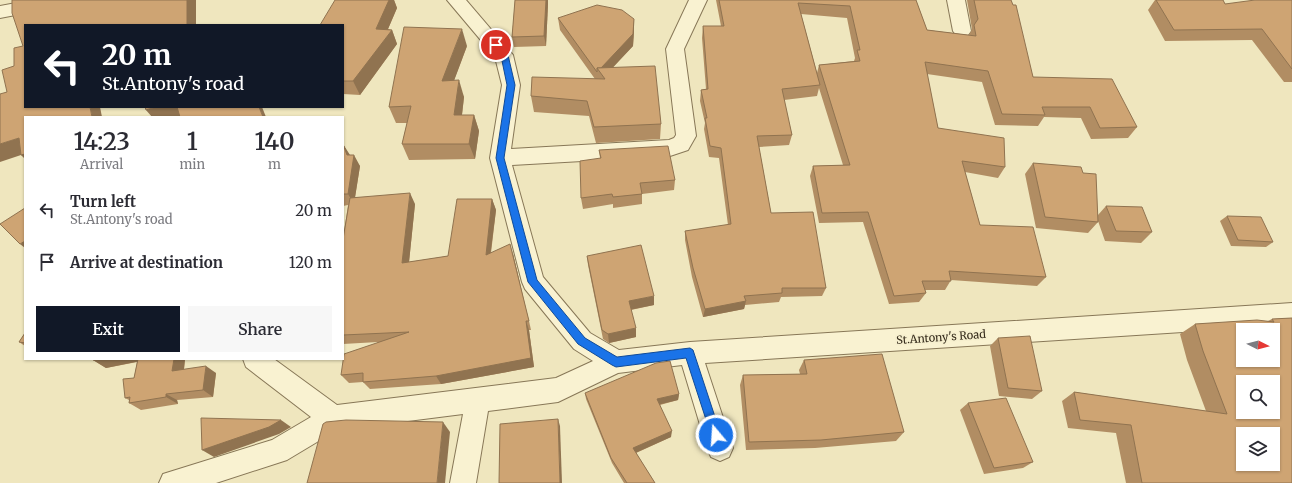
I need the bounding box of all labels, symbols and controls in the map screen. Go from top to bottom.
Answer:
pin [479,28,513,62]
icon: arrive [485,34,507,56]
text: 20 m [102,37,171,73]
icon: left [36,40,88,92]
text: St.Antony's road [102,72,244,95]
text: 14:23 [73,126,130,157]
text: 1 [187,126,198,157]
text: 140 [255,126,295,157]
text: Arrival [80,156,123,173]
text: min [179,156,205,173]
text: m [268,156,281,173]
text: Turn left [70,192,136,211]
icon: left [36,199,58,221]
text: 20 m [295,201,332,220]
text: St.Antony's road [70,211,173,228]
icon: arrive [36,251,58,273]
text: Arrive at destination [70,253,223,272]
text: 120 m [289,253,332,272]
button: Exit [36,306,180,352]
button: Share [188,306,332,352]
north arrow [1236,323,1280,367]
map controls [1236,323,1280,471]
street label: St.Antony's Road [896,327,987,347]
button: search [1236,375,1280,419]
position arrow [695,414,737,456]
button: layers [1236,427,1280,471]

